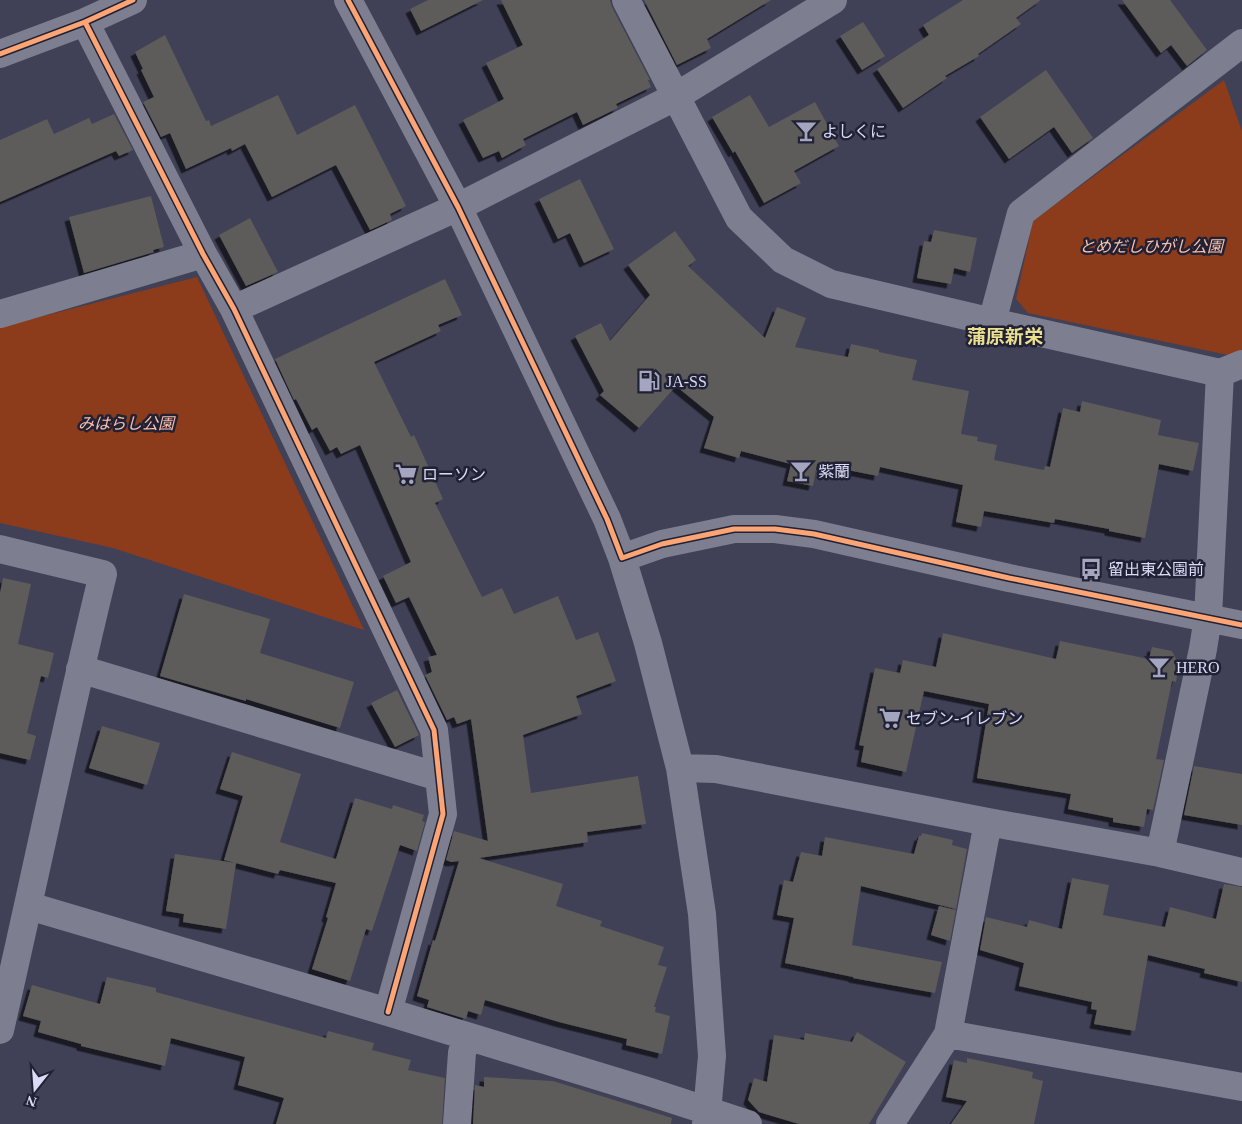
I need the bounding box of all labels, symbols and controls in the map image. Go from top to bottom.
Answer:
bar icon: よしくに [793,118,819,144]
place label: よしくに [822,123,886,140]
park label: とめだしひがし公園 [1079,238,1225,255]
district label: 蒲原新栄 [967,326,1043,347]
fuel station icon: JA-SS [636,368,662,394]
place label: JA-SS [666,373,707,390]
park label: みはらし公園 [78,415,176,432]
bar icon: 紫蘭 [788,458,814,484]
supermarket icon: ローソン [393,461,419,487]
place label: 紫蘭 [818,463,850,480]
place label: ローソン [422,466,486,483]
bus stop icon: 留出東公園前 [1078,556,1104,582]
place label: 留出東公園前 [1108,561,1204,578]
bar icon: HERO [1146,654,1172,680]
place label: HERO [1176,659,1220,676]
supermarket icon: セブン-イレブン [877,705,903,731]
place label: セブン-イレブン [906,710,1023,727]
north arrow [10,1064,60,1114]
text: N [24,1092,38,1110]

